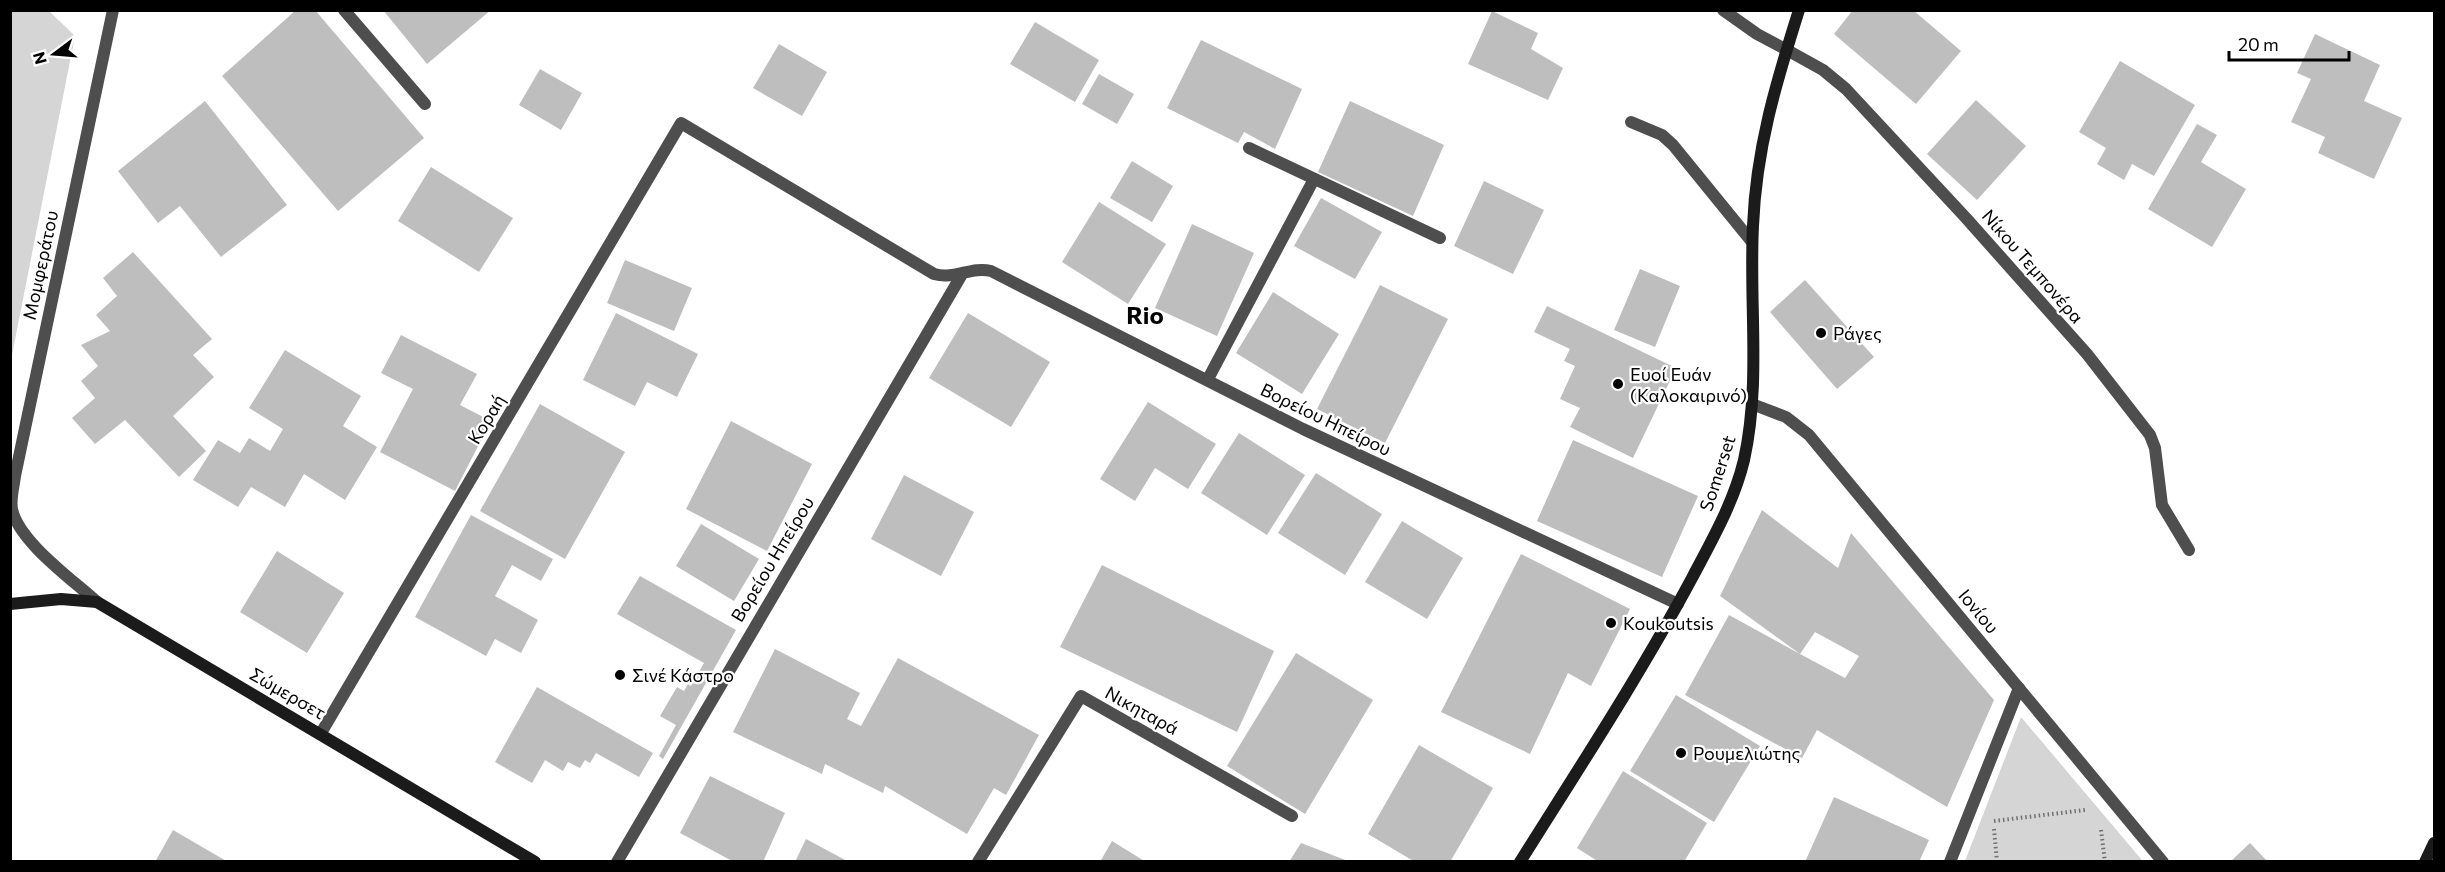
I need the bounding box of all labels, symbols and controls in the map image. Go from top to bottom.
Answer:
north arrow [24,24,84,84]
scale bar [2229,24,2349,62]
text: 20 m [2238,33,2279,55]
text: N [28,50,50,67]
street label: Νίκου Τεμπονέρα [1978,205,2088,327]
street label: Μομφεράτου [18,208,62,322]
district label: Rio [1126,300,1164,329]
place label: Ράγες [1833,322,1882,344]
marker: Ράγες [1814,326,1828,340]
place label: Ευοί Ευάν (Καλοκαιρινό) [1630,363,1747,406]
marker: Ευοί Ευάν (Καλοκαιρινό) [1611,377,1625,391]
street label: Βορείου Ηπείρου [1257,378,1395,460]
street label: Κοραή [463,390,509,448]
street label: Somerset [1694,432,1740,514]
street label: Βορείου Ηπείρου [726,492,818,626]
street label: Ιονίου [1954,584,2004,638]
place label: Koukoutsis [1623,612,1714,634]
marker: Koukoutsis [1604,616,1618,630]
street label: Σώμερσετ [246,662,330,724]
place label: Σινέ Κάστρο [632,664,734,686]
marker: Σινέ Κάστρο [613,668,627,682]
street label: Νικηταρά [1102,681,1182,739]
place label: Ρουμελιώτης [1693,742,1801,764]
marker: Ρουμελιώτης [1674,746,1688,760]

